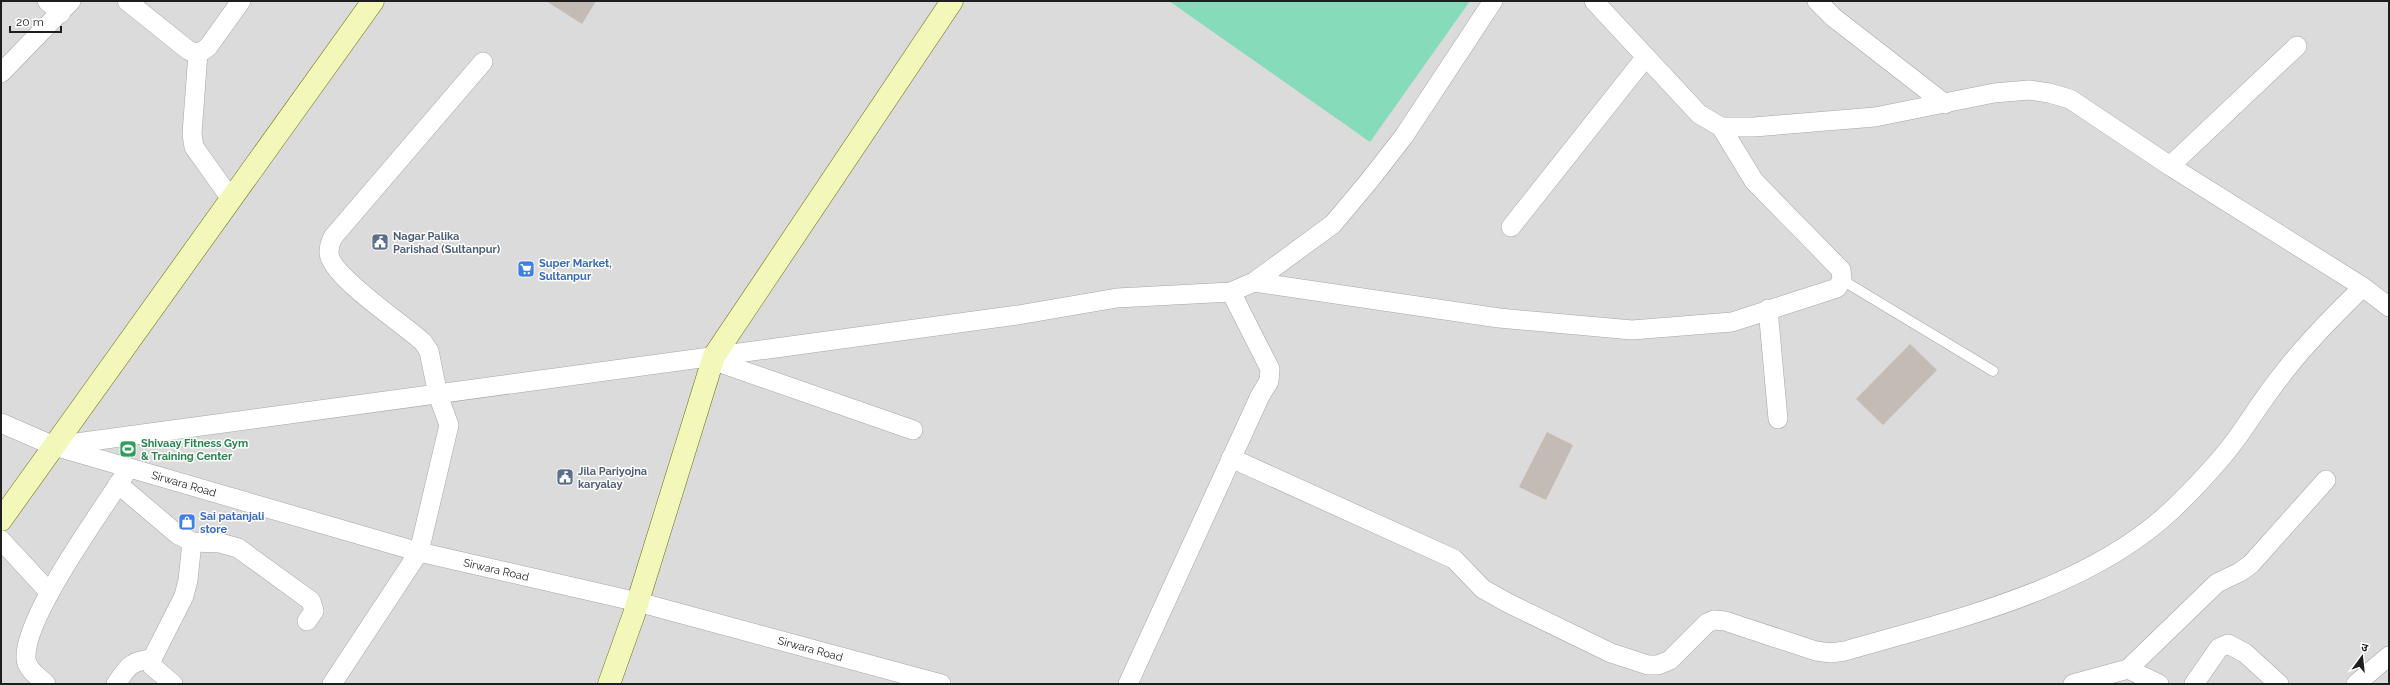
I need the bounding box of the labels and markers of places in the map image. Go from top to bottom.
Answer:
place label: Nagar Palika Parishad (Sultanpur) [393,230,501,256]
public building icon: Nagar Palika Parishad (Sultanpur) [370,232,390,252]
place label: Super Market, Sultanpur [539,257,612,283]
supermarket icon: Super Market, Sultanpur [516,259,536,279]
place label: Shivaay Fitness Gym & Training Center [141,437,248,463]
sports icon: Shivaay Fitness Gym & Training Center [118,439,138,459]
place label: Jila Pariyojna karyalay [578,465,647,491]
public building icon: Jila Pariyojna karyalay [555,467,575,487]
place label: Sai patanjali store [200,510,265,536]
shop icon: Sai patanjali store [177,512,197,532]

